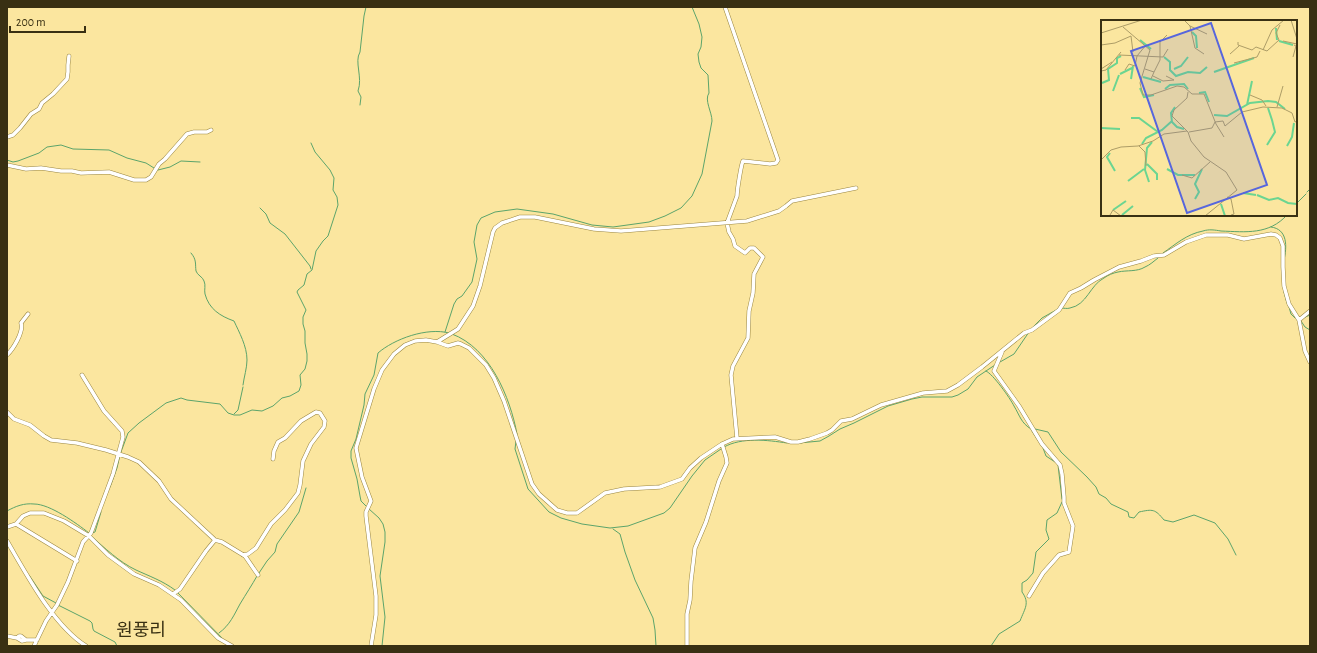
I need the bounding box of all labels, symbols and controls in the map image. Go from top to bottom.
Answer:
scale bar [10,8,85,34]
text: 200 m [16,16,46,28]
inset map [1101,20,1297,216]
district label: 원풍리 [116,620,166,640]

